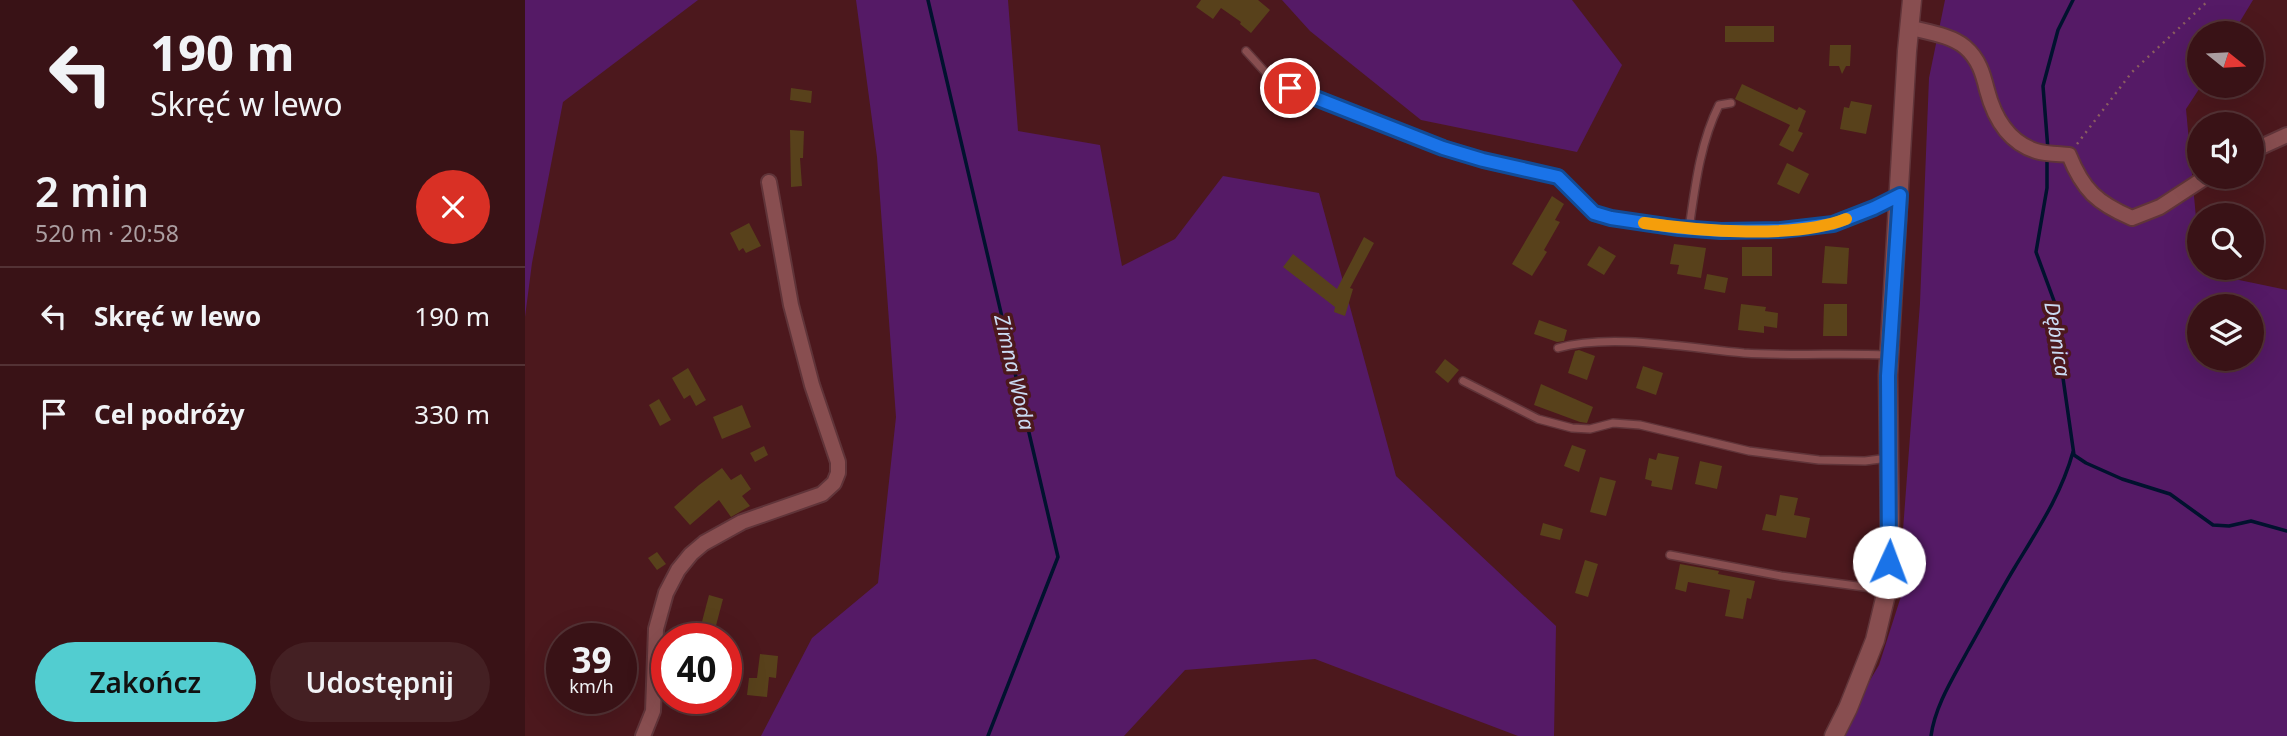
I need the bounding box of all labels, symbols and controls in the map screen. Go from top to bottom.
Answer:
text: 190 m [150,19,295,85]
north arrow [2187,21,2265,98]
map controls [2187,21,2264,371]
icon: left [35,28,126,119]
pin [1260,58,1320,118]
icon: arrive [1271,69,1309,107]
text: Skręć w lewo [150,82,343,125]
button: sound [2187,112,2264,189]
text: 2 min [35,162,149,219]
button: close [416,170,490,244]
button: search [2187,203,2264,280]
text: 520 m · 20:58 [35,217,179,249]
button: layers [2187,294,2264,371]
icon: left [35,297,73,335]
text: Skręć w lewo [94,298,261,334]
text: 190 m [414,298,490,334]
water label: Dębnica [2038,299,2078,379]
water label: Zimna Woda [988,310,1042,433]
icon: arrive [35,395,73,433]
text: Cel podróży [94,396,245,432]
text: 330 m [414,396,490,432]
position arrow [1852,525,1926,599]
speed limit sign: 40 [651,623,742,714]
text: 39 [571,636,612,683]
button: Zakończ [35,642,256,722]
button: Udostępnij [270,642,490,722]
text: km/h [569,674,614,698]

